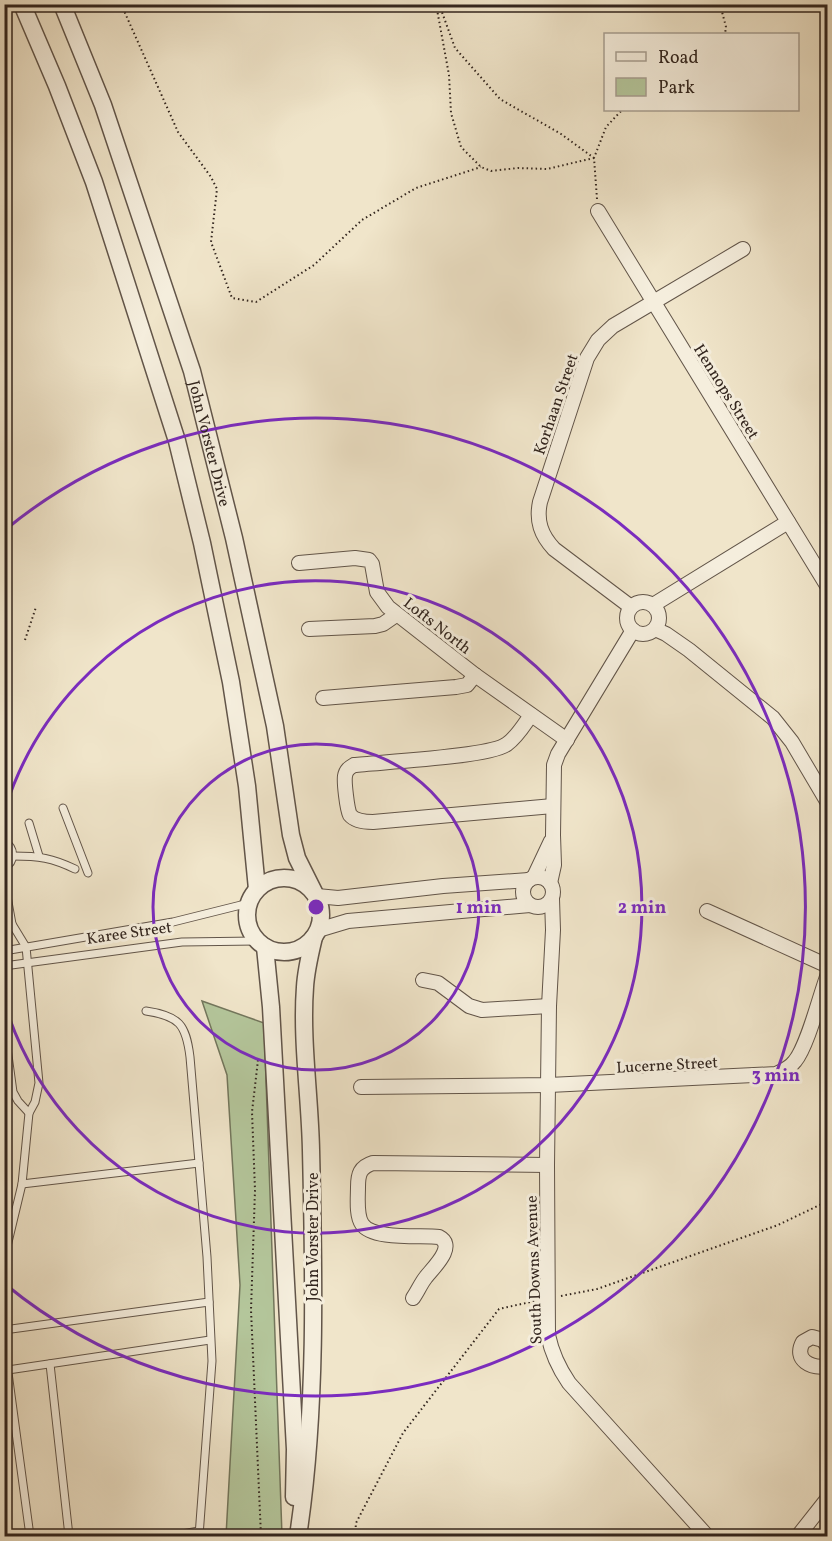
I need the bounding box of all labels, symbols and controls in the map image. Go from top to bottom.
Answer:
legend [604,33,799,111]
text: Road [658,46,699,71]
text: Park [658,76,695,101]
street label: Hennops Street [687,340,764,444]
street label: Korhaan Street [529,351,585,458]
street label: John Vorster Drive [182,378,235,509]
street label: Lofts North [398,593,475,660]
text: 1 min [456,896,502,921]
text: 2 min [618,896,666,921]
centre of rings [306,897,326,917]
street label: Karee Street [85,917,174,951]
street label: Lucerne Street [616,1052,719,1080]
text: 3 min [752,1064,800,1089]
street label: John Vorster Drive [303,1173,325,1301]
street label: South Downs Avenue [521,1195,549,1345]

